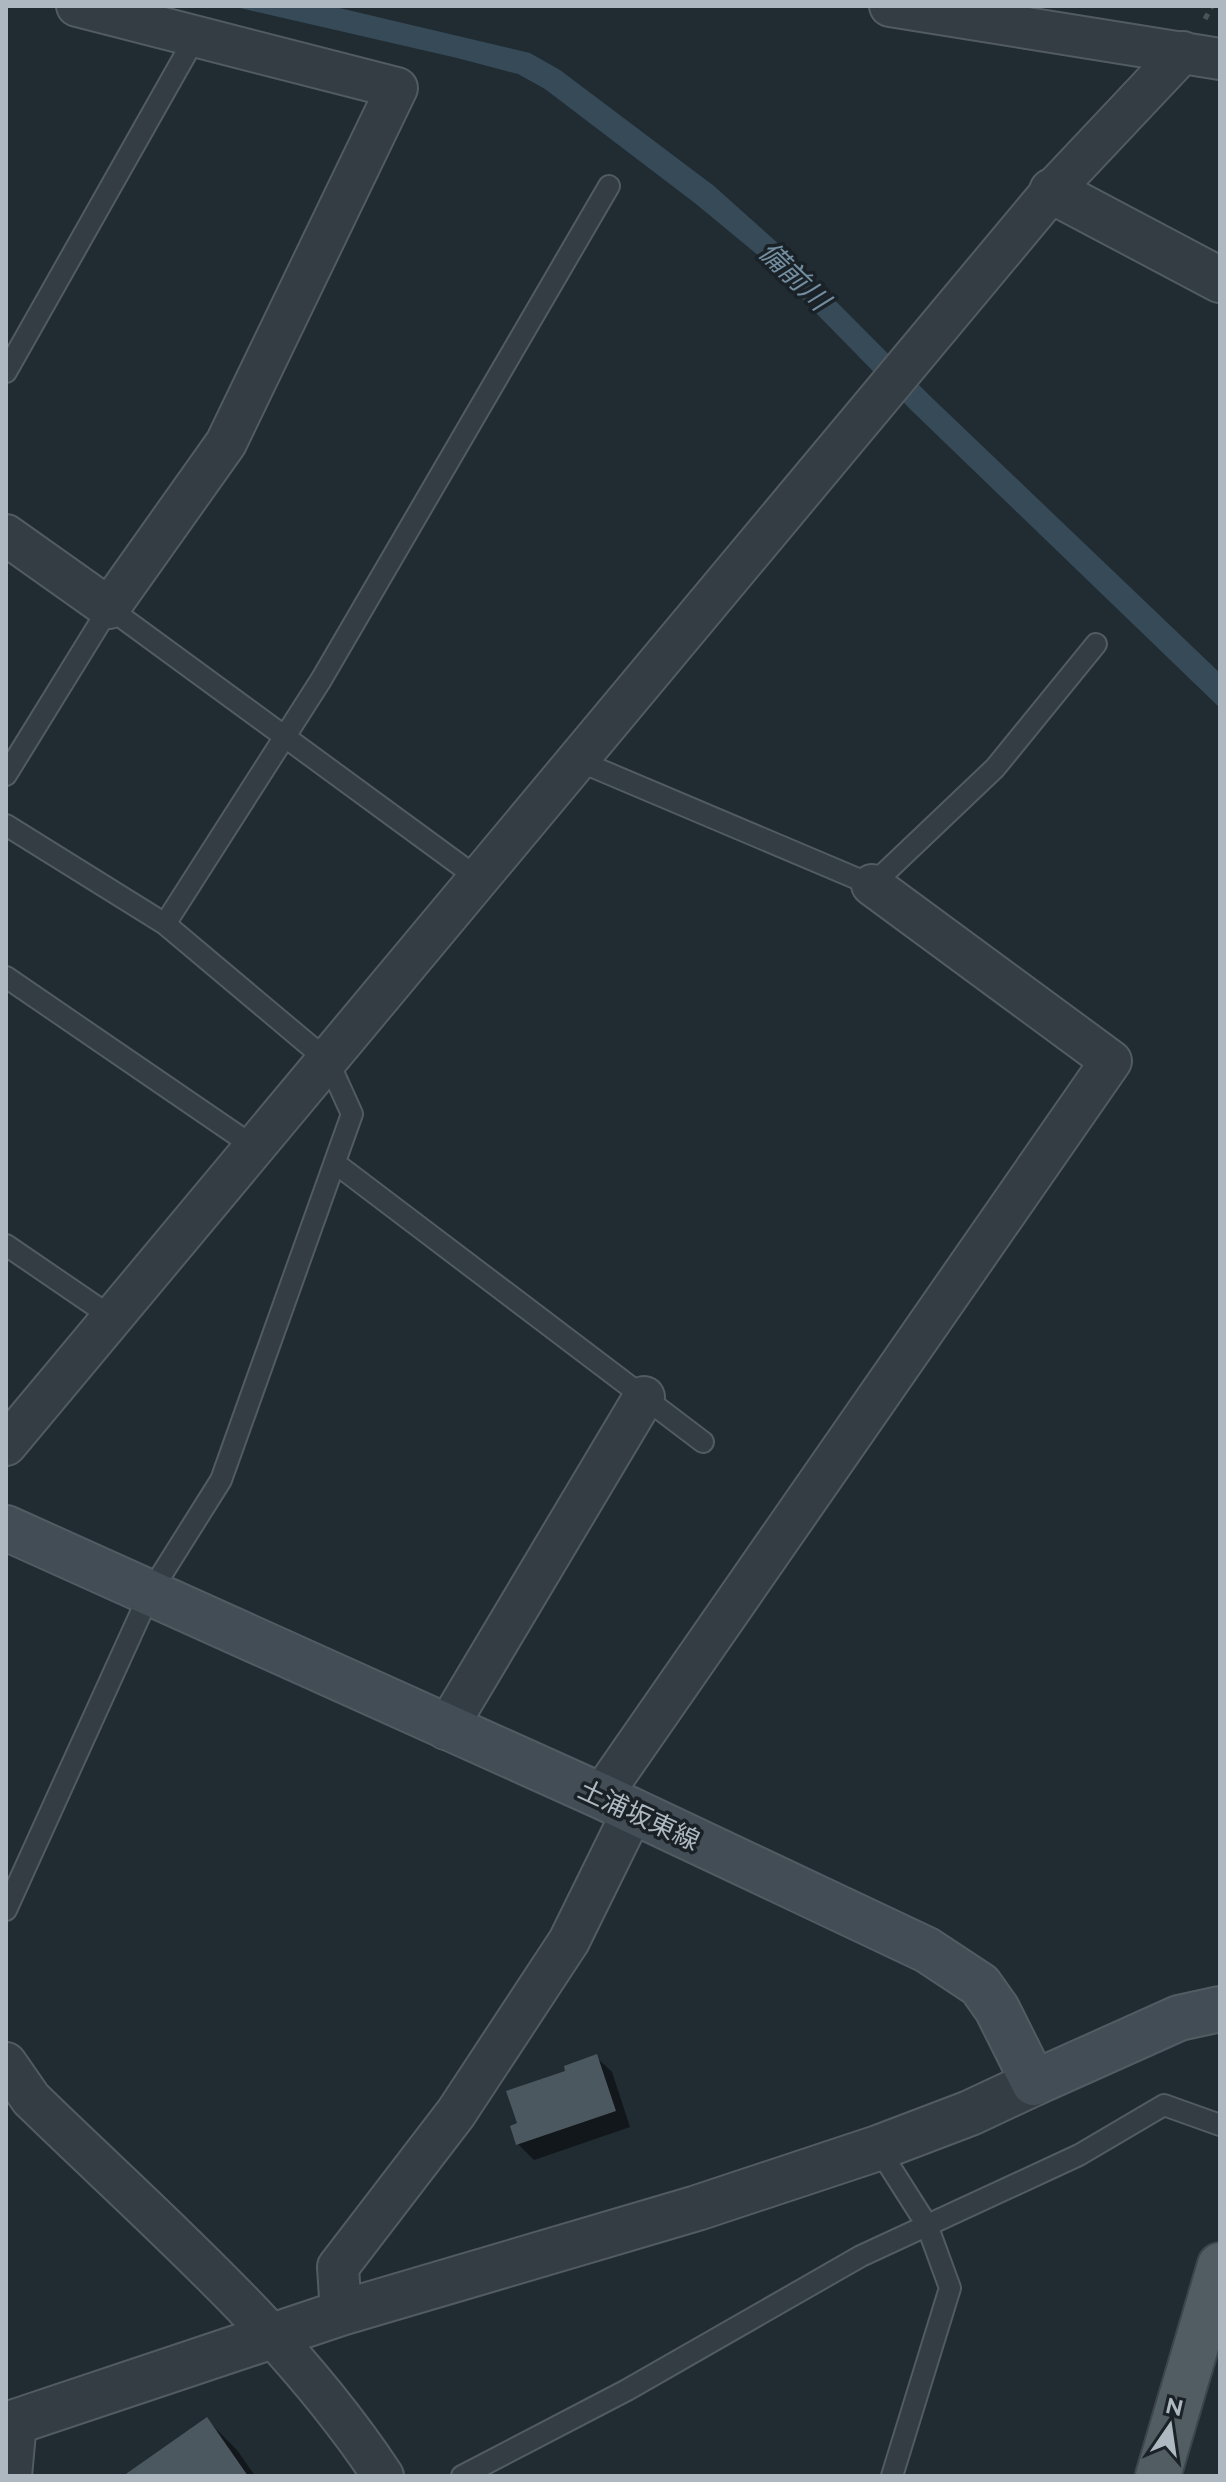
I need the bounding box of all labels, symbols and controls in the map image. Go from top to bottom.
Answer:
water label: 備前川 [752,235,838,319]
street label: 土浦坂東線 [574,1774,704,1856]
north arrow [1130,2386,1210,2466]
text: N [1163,2392,1186,2421]

